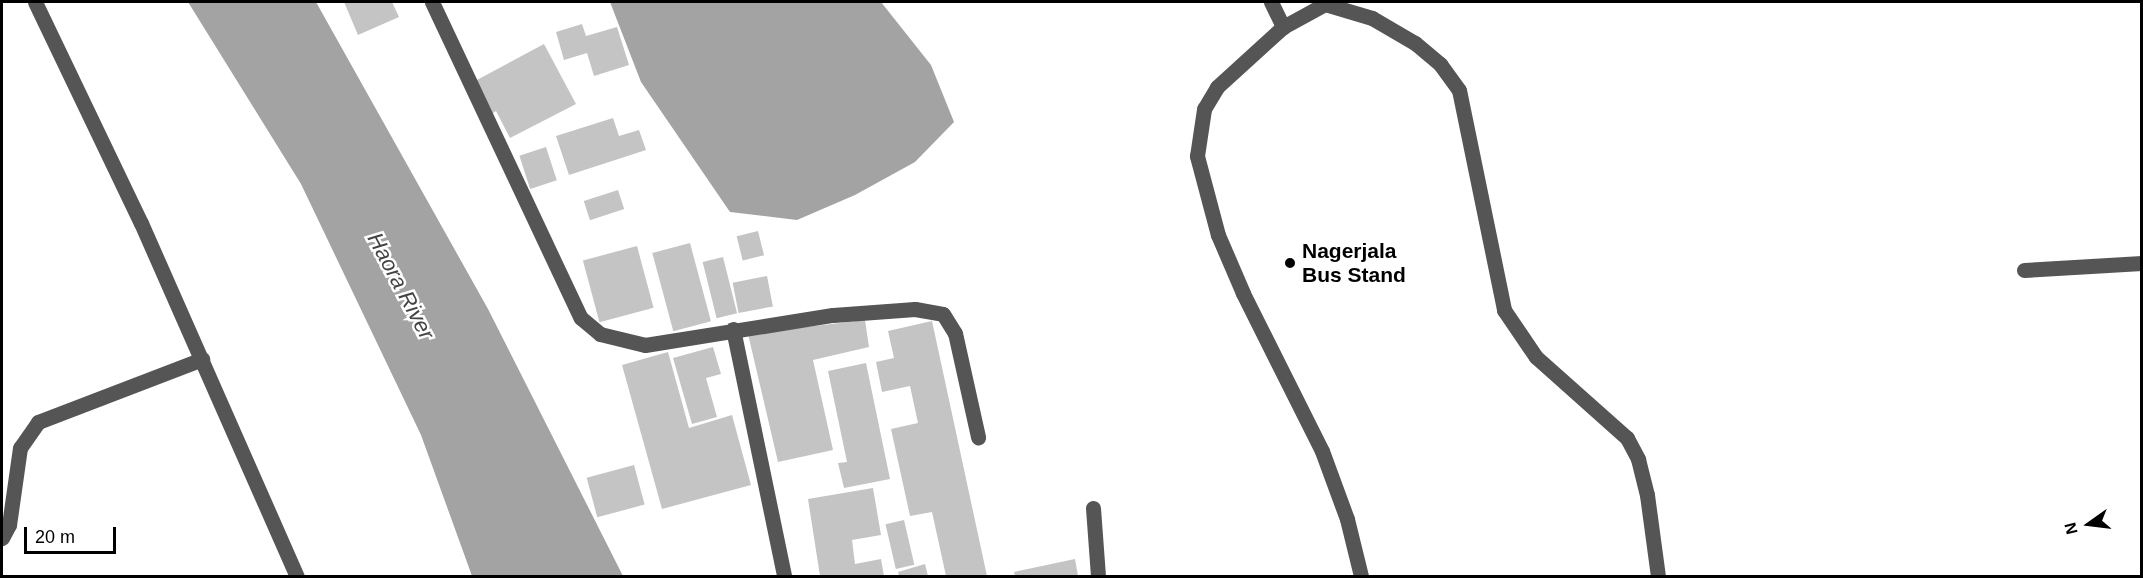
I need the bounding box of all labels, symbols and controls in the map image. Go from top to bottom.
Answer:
water label: Haora River [362,228,440,344]
place label: Nagerjala Bus Stand [1302,238,1406,288]
marker: Nagerjala Bus Stand [1283,256,1297,270]
north arrow [2059,494,2119,554]
scale bar [27,515,118,553]
text: N [2061,521,2081,536]
text: 20 m [35,527,75,547]

